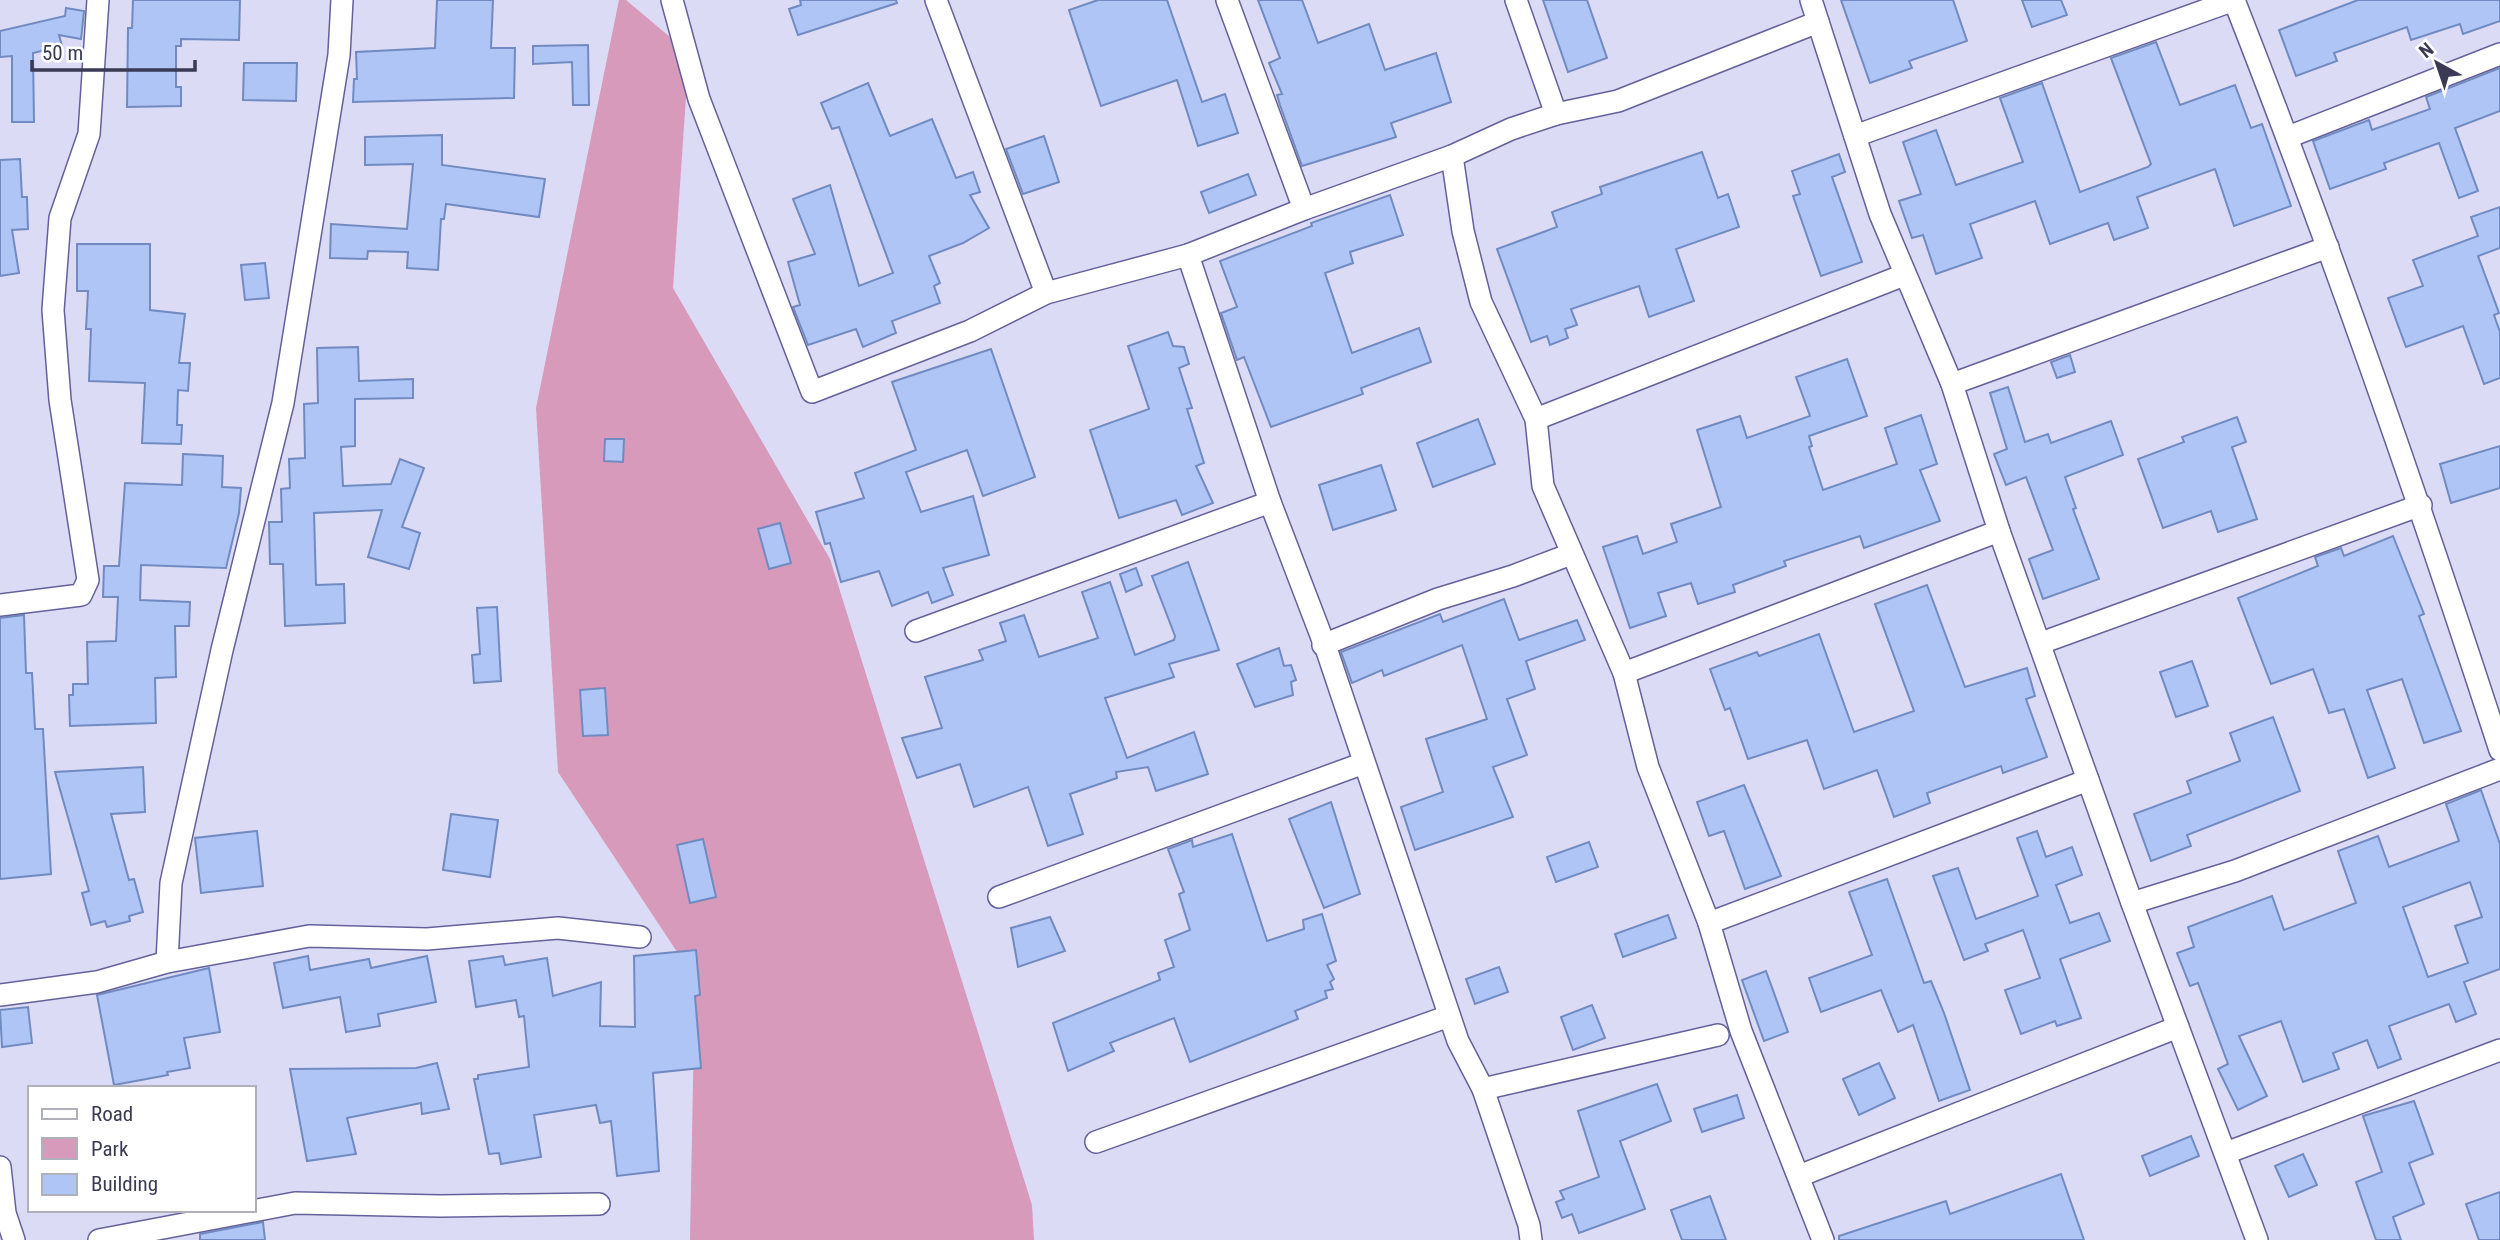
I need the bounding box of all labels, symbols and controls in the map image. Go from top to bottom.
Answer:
scale bar [32,28,194,72]
north arrow [2402,28,2472,98]
text: N [2415,38,2438,63]
text: 50 m [42,41,83,65]
legend [28,1086,256,1212]
text: Road [91,1102,133,1126]
text: Park [91,1137,129,1161]
text: Building [91,1172,158,1196]

